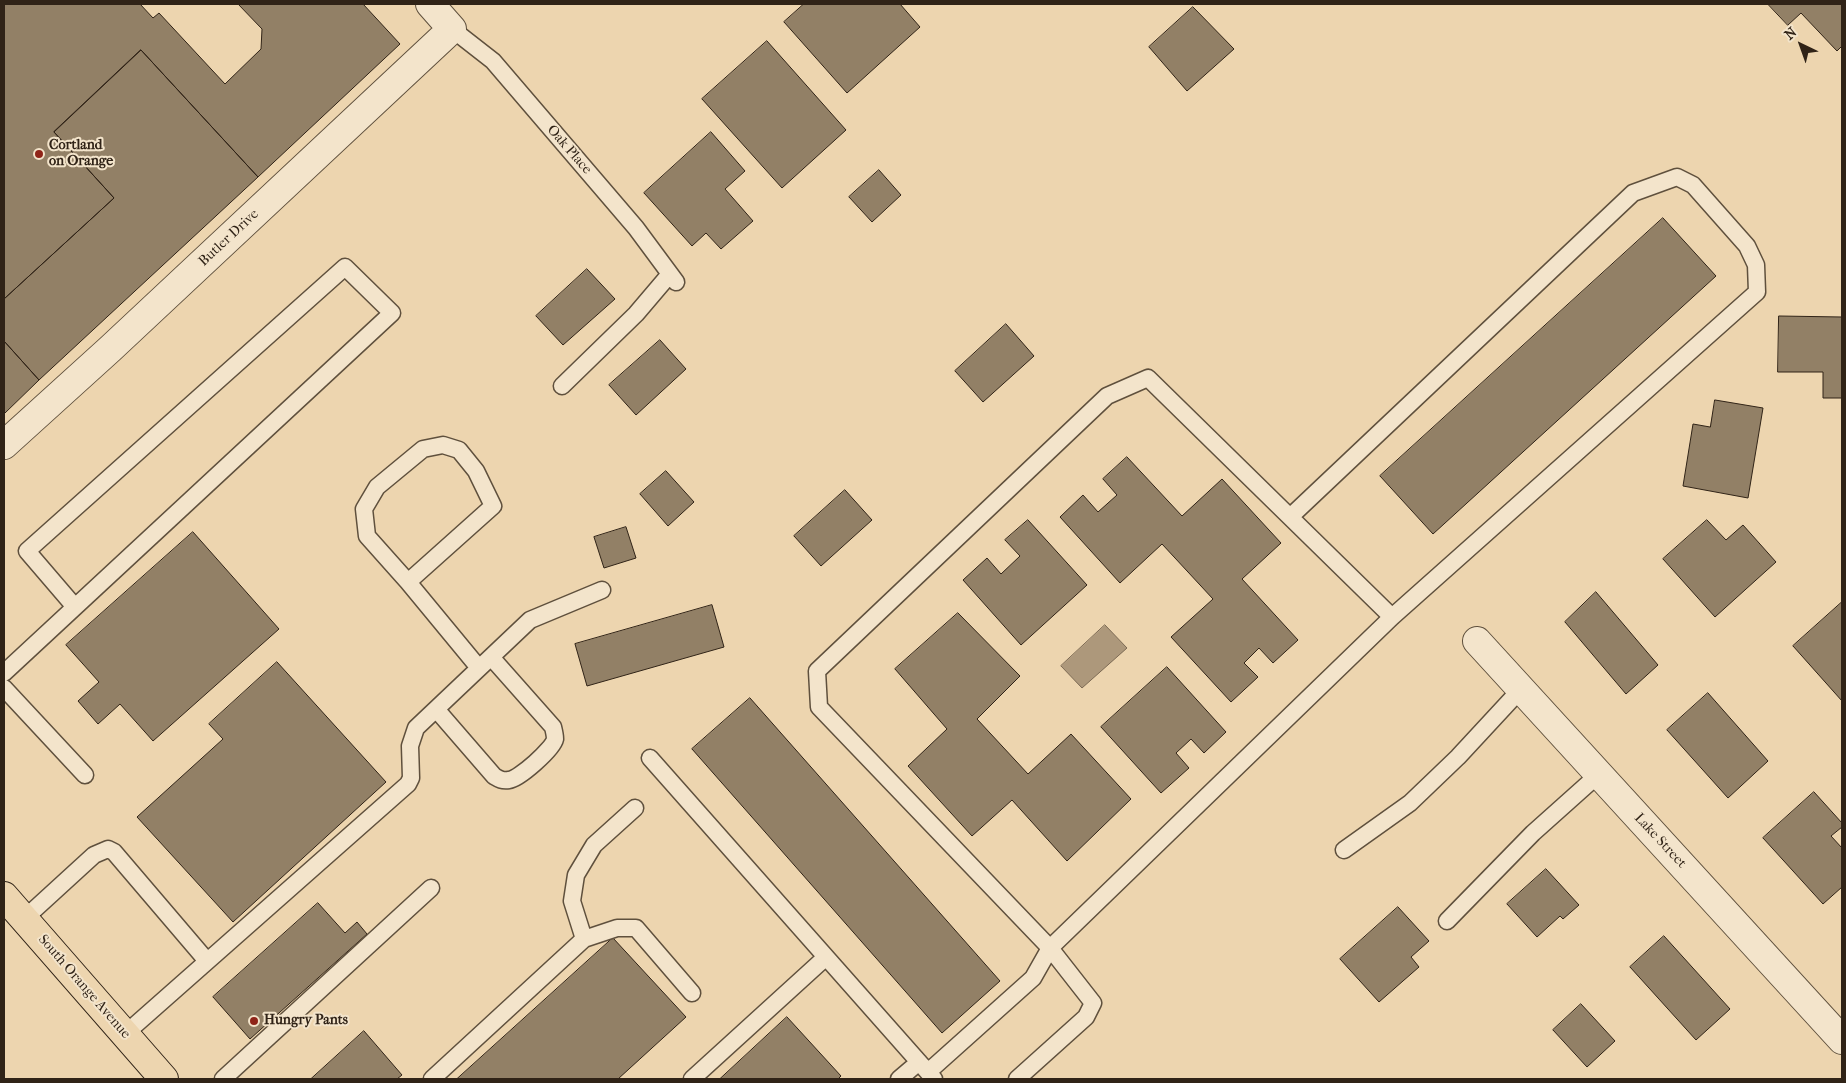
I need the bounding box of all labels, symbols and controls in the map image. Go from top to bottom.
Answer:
north arrow [1776,20,1826,70]
text: N [1781,24,1800,43]
street label: Oak Place [543,122,595,178]
place label: Cortland on Orange [49,138,113,170]
marker: Cortland on Orange [33,148,45,160]
street label: Butler Drive [196,206,262,270]
street label: Lake Street [1630,810,1690,872]
street label: South Orange Avenue [34,932,134,1042]
place label: Hungry Pants [264,1013,348,1029]
marker: Hungry Pants [248,1015,260,1027]

